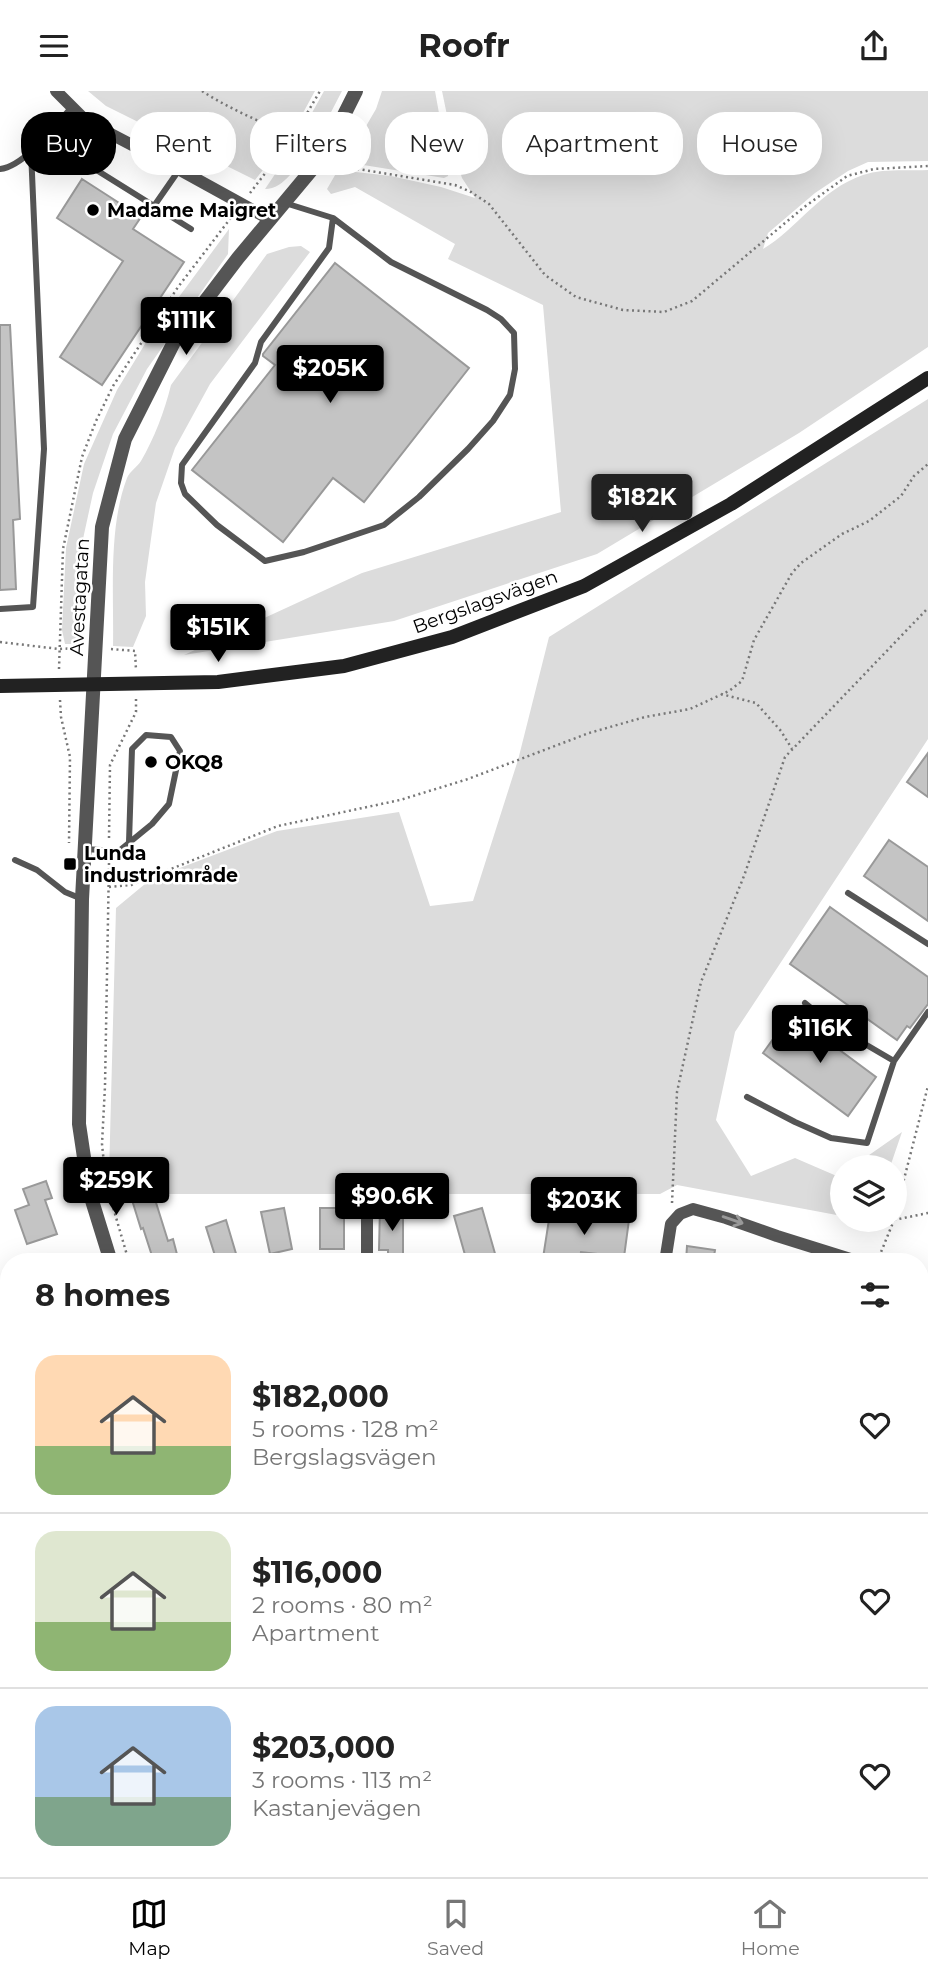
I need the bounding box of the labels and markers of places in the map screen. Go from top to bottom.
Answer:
place label: Madame Maigret [107,199,276,222]
marker: Madame Maigret [85,202,101,218]
pin: $111K [137,297,235,357]
pin: $205K [281,345,379,405]
pin: $182K [593,475,691,534]
pin: $151K [169,605,267,664]
place label: OKQ8 [165,751,223,774]
marker: OKQ8 [143,754,159,770]
place label: Lunda industriområde [84,842,238,887]
marker: Lunda industriområde [62,856,78,872]
pin: $116K [771,1005,869,1065]
pin: $259K [67,1157,165,1217]
pin: $90.6K [335,1173,449,1233]
pin: $203K [535,1177,633,1237]

